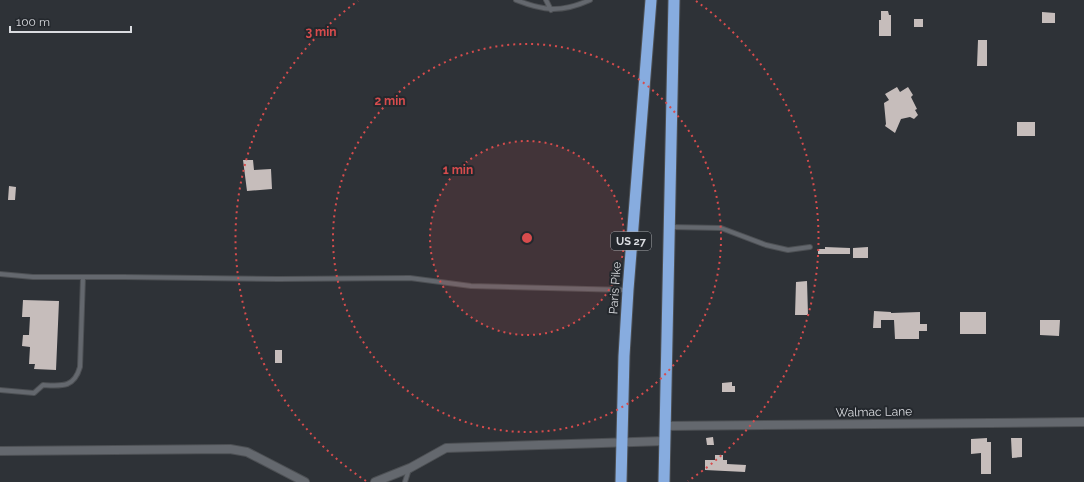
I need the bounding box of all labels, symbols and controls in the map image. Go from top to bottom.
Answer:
scale bar [10,8,131,34]
text: 100 m [16,15,50,29]
text: 3 min [305,25,337,39]
text: 2 min [374,94,406,108]
text: 1 min [443,163,473,177]
centre of rings [520,231,534,245]
road number: US 27 [611,232,651,250]
street label: Paris Pike [606,261,624,315]
street label: Walmac Lane [836,404,912,420]

